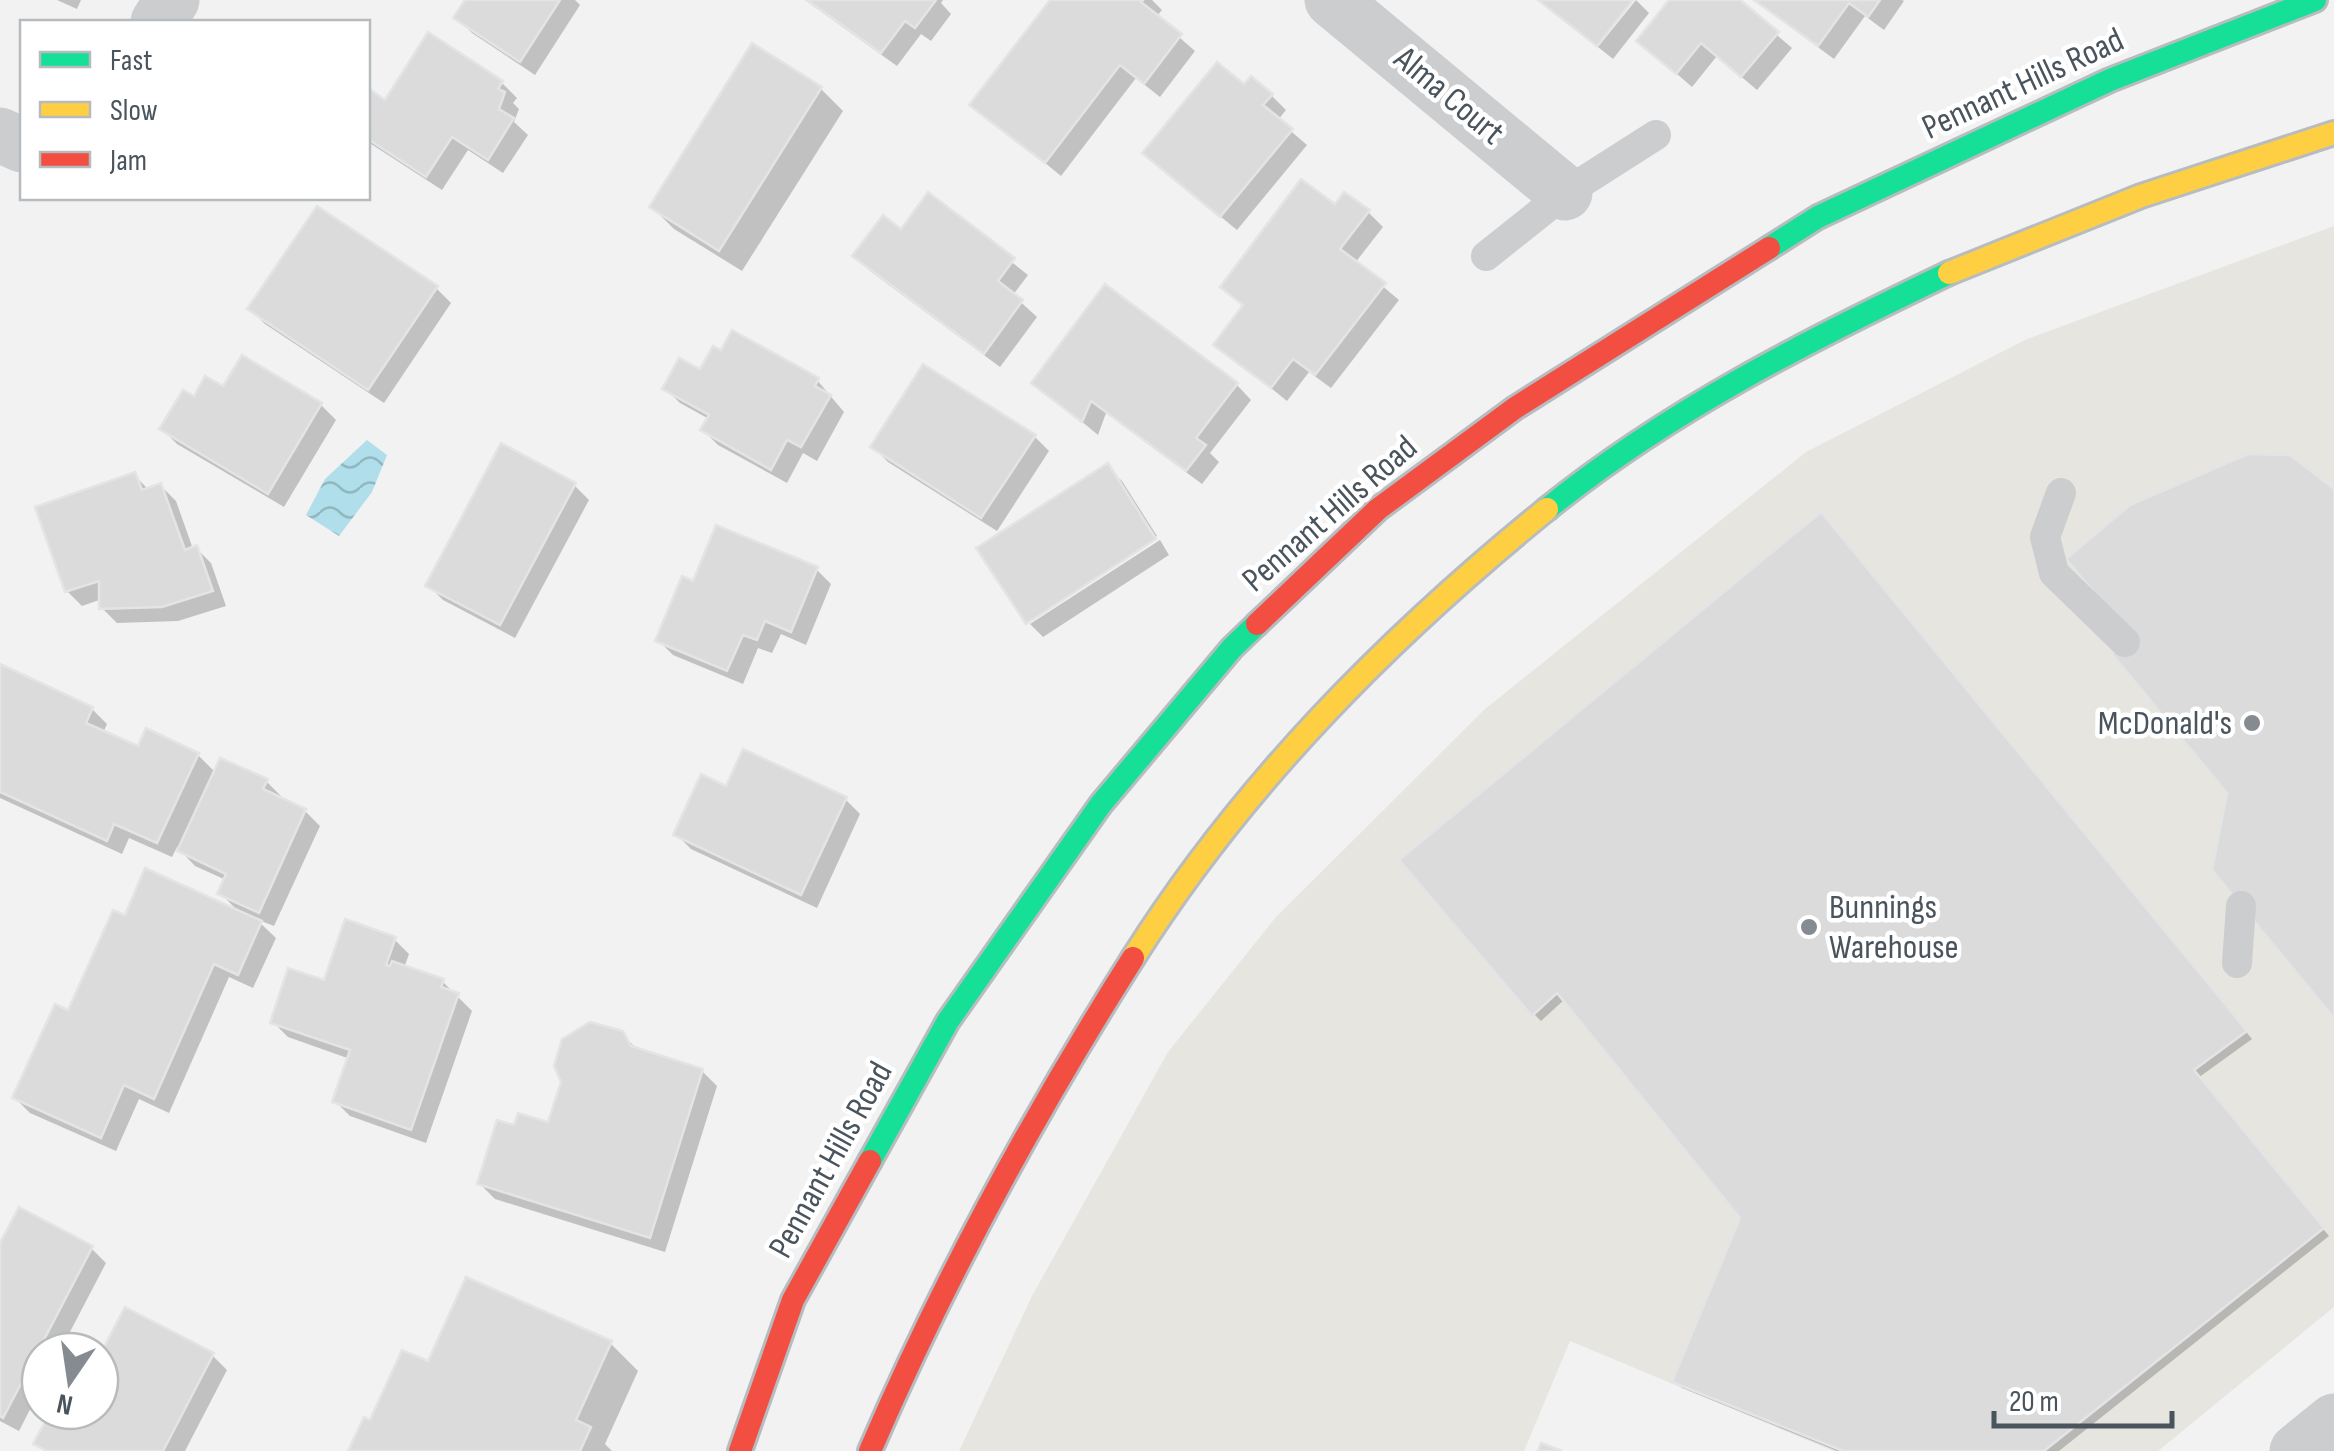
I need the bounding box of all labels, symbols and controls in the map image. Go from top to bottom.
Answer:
street label: Pennant Hills Road [1915,19,2131,149]
legend [20,20,370,200]
street label: Alma Court [1384,37,1513,154]
text: Fast [110,43,152,79]
text: Slow [110,93,158,129]
text: Jam [109,143,147,179]
street label: Pennant Hills Road [1234,426,1426,602]
place label: McDonald's [2098,702,2232,745]
marker: McDonald's [2241,712,2263,734]
place label: Bunnings Warehouse [1829,886,1959,969]
marker: Bunnings Warehouse [1798,916,1820,938]
street label: Pennant Hills Road [759,1054,903,1266]
north arrow [20,1331,120,1431]
scale bar [1994,1366,2172,1428]
text: 20 m [2009,1384,2059,1420]
text: N [54,1386,76,1422]

